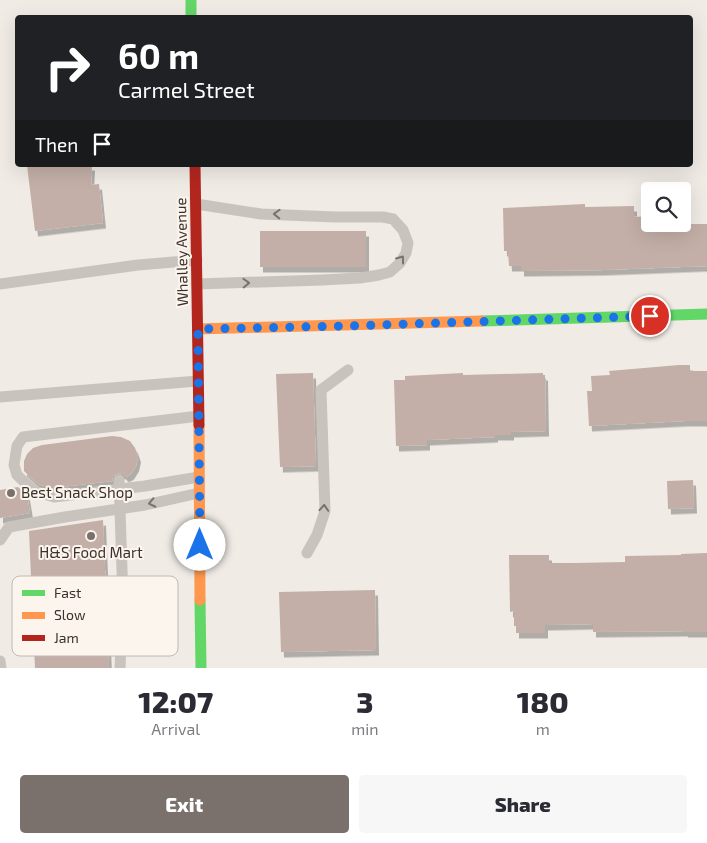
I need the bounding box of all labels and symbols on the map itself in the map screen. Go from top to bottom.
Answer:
street label: Whalley Avenue [171,197,191,307]
one-way arrow [273,209,281,220]
one-way arrow [396,256,404,265]
one-way arrow [242,277,250,288]
pin [629,295,671,337]
place label: Best Snack Shop [21,483,133,501]
marker: Best Snack Shop [5,487,17,499]
one-way arrow [148,497,156,508]
one-way arrow [318,504,329,512]
position arrow [173,518,225,570]
marker: H&S Food Mart [85,530,97,542]
place label: H&S Food Mart [39,543,143,561]
legend [12,576,178,656]
text: Fast [54,584,81,601]
text: Slow [54,606,86,623]
text: Jam [54,629,79,646]

